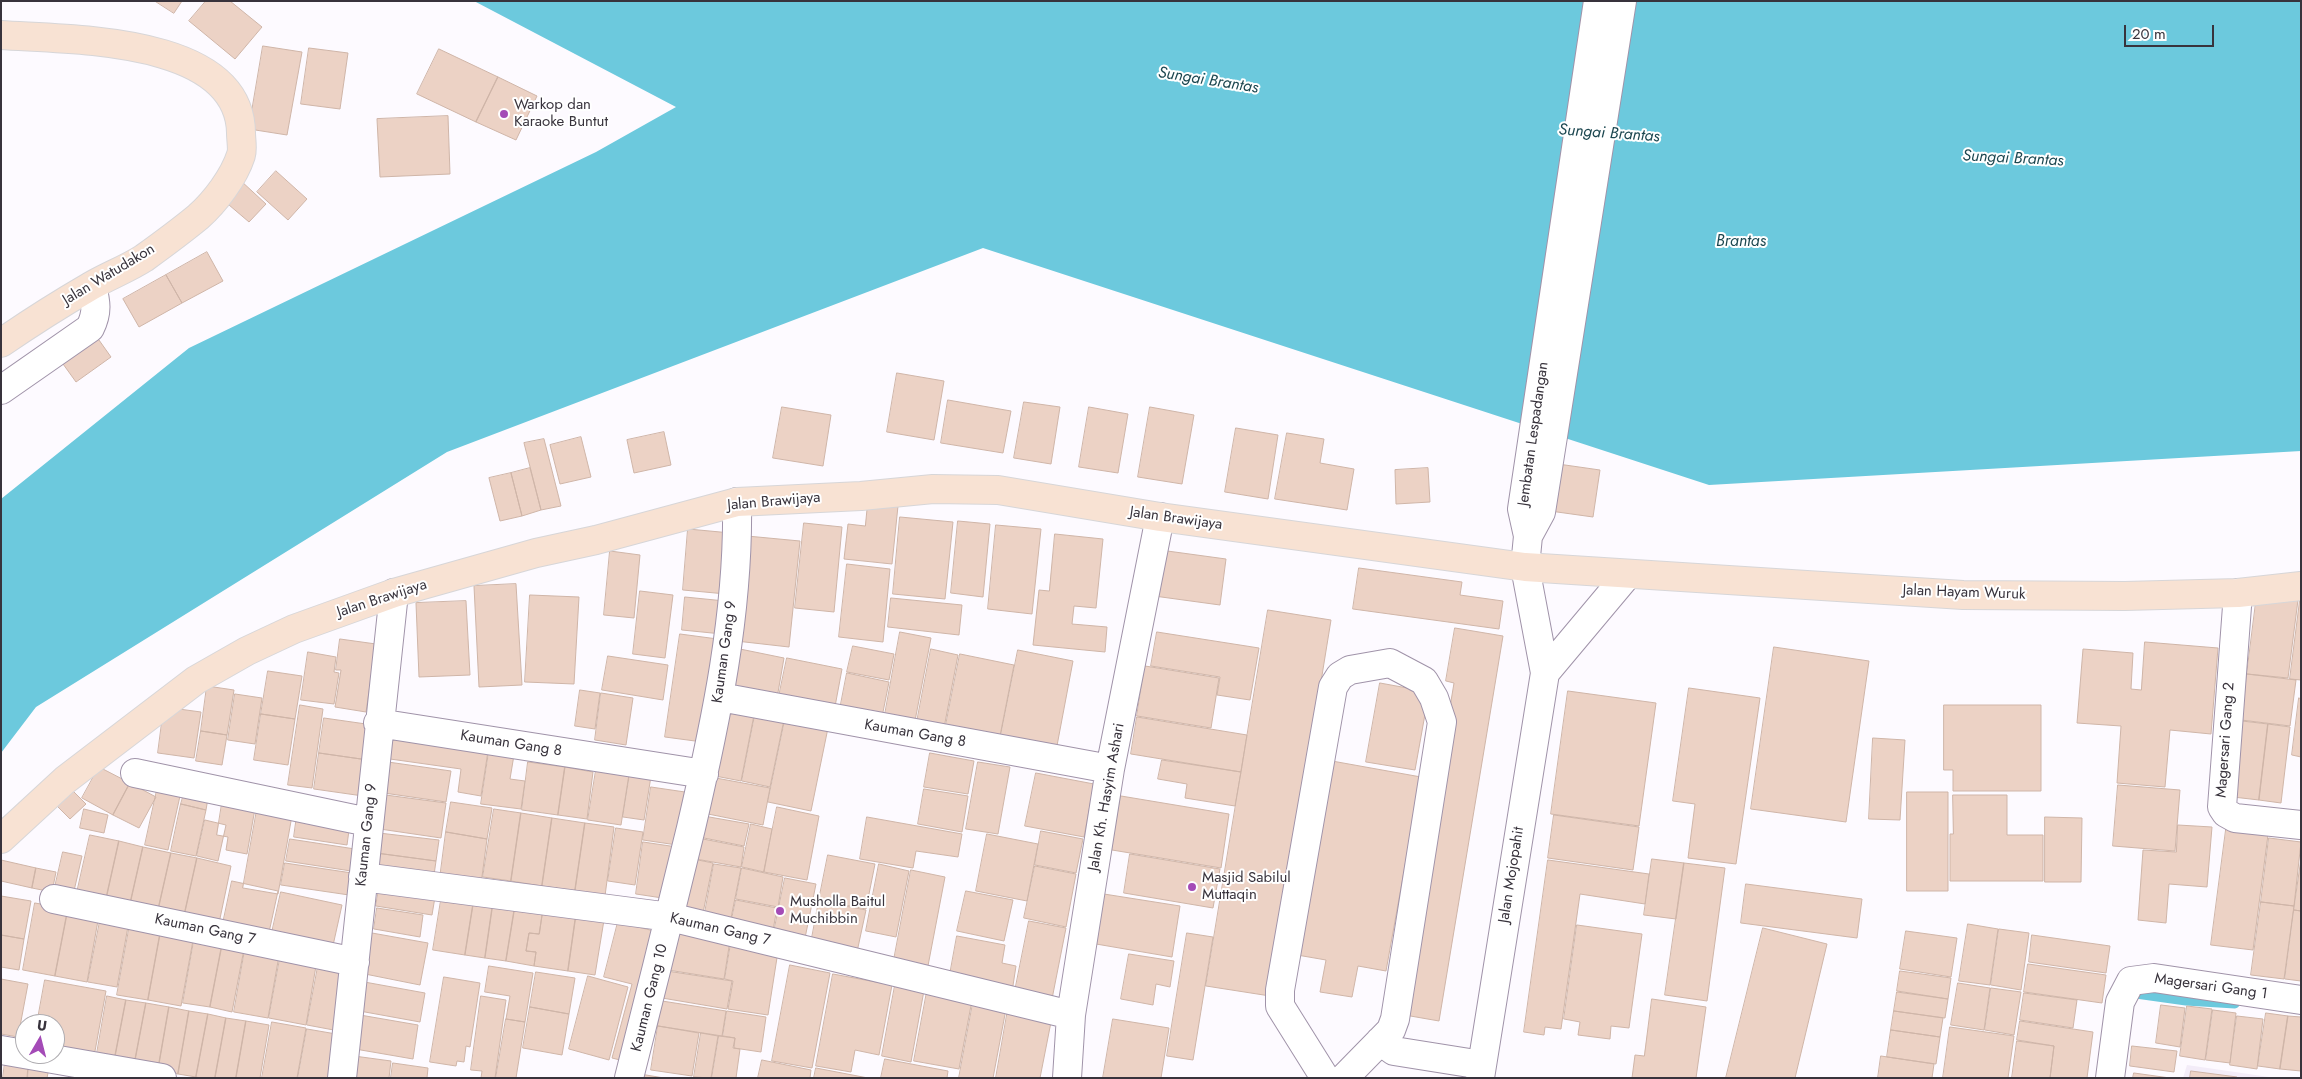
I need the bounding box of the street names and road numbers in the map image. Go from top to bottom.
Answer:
street label: Jalan Watudakon [60,240,158,310]
street label: Jembatan Lespadangan [1515,361,1553,507]
street label: Jalan Brawijaya [727,489,821,515]
street label: Jalan Brawijaya [1129,504,1223,534]
street label: Jalan Brawijaya [335,576,429,622]
street label: Jalan Hayam Wuruk [1902,582,2026,604]
street label: Kauman Gang 9 [709,600,741,704]
street label: Magersari Gang 2 [2213,682,2239,798]
street label: Kauman Gang 8 [863,716,967,752]
street label: Jalan Kh. Hasyim Ashari [1085,722,1129,872]
street label: Kauman Gang 8 [459,727,563,761]
street label: Kauman Gang 9 [353,783,381,887]
street label: Jalan Mojopahit [1496,826,1528,924]
street label: Kauman Gang 7 [668,910,772,950]
street label: Kauman Gang 7 [153,911,257,949]
street label: Kauman Gang 10 [628,942,672,1054]
street label: Magersari Gang 1 [2153,970,2269,1004]

